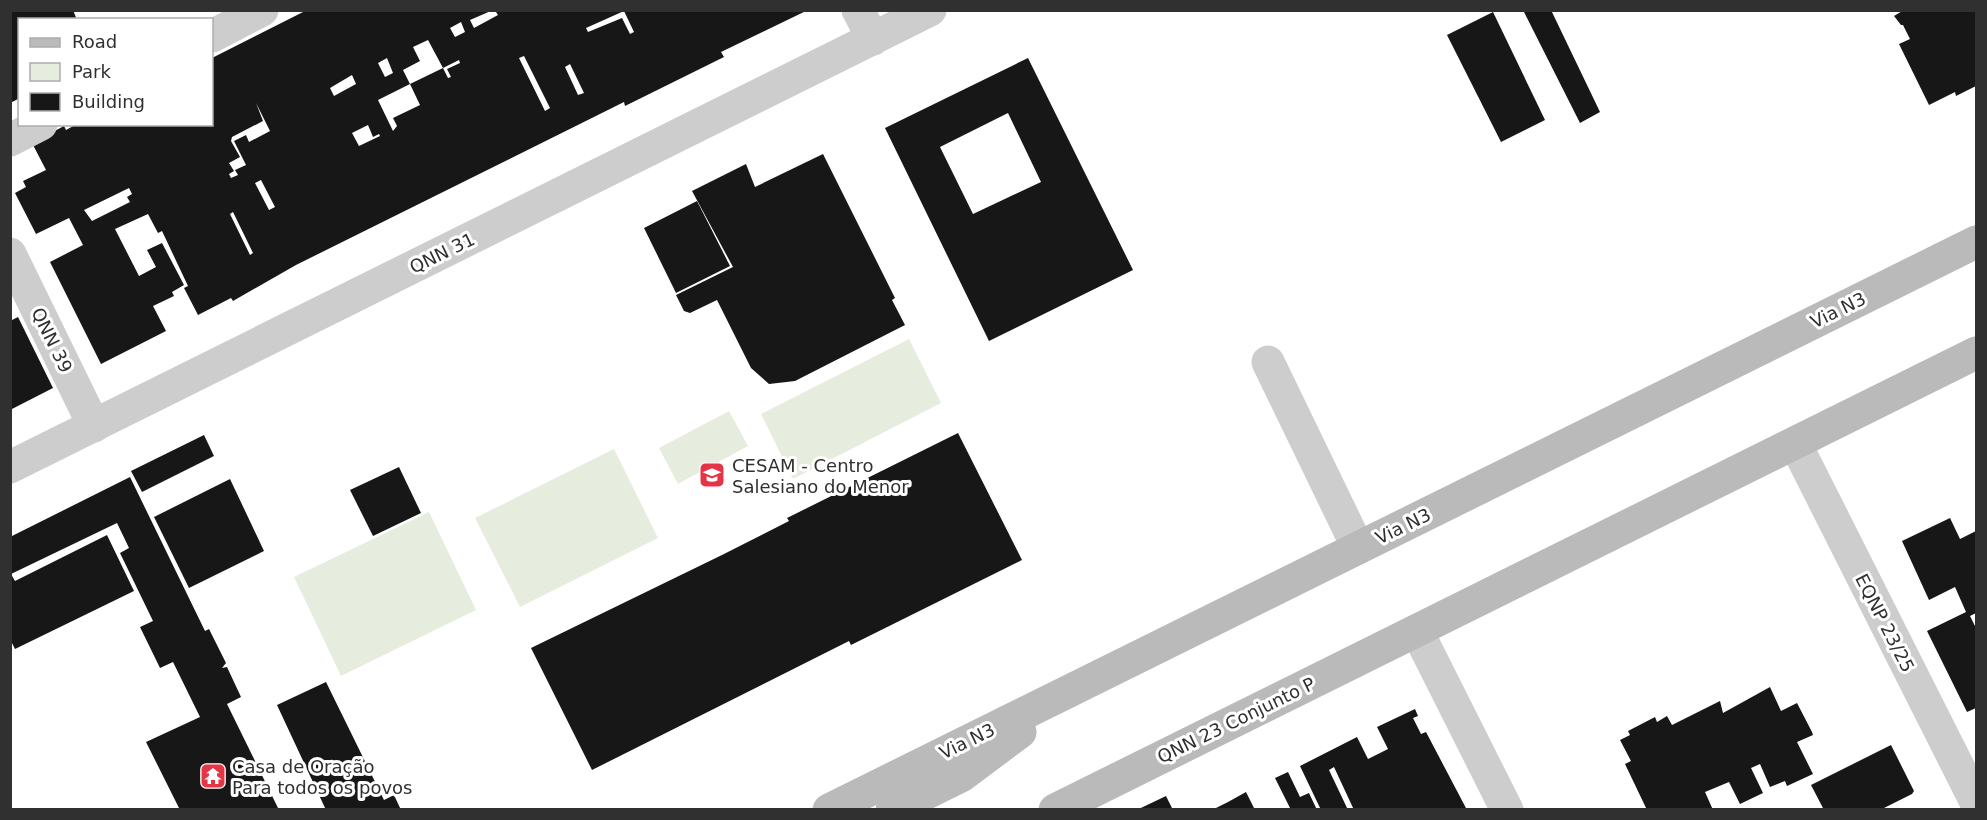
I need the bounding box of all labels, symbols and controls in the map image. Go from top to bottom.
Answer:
legend [18,18,213,126]
text: Road [72,31,117,52]
text: Park [72,61,111,82]
text: Building [72,91,145,112]
street label: QNN 31 [406,228,478,278]
street label: Via N3 [1807,288,1869,332]
street label: QNN 39 [27,304,77,376]
place label: CESAM - Centro Salesiano do Menor [732,455,909,497]
school or university icon: CESAM - Centro Salesiano do Menor [697,460,727,490]
street label: Via N3 [1372,504,1434,548]
street label: EQNP 23/25 [1851,570,1919,676]
street label: QNN 23 Conjunto P [1154,673,1318,767]
street label: Via N3 [936,719,998,763]
place label: Casa de Oração Para todos os povos [232,756,412,798]
temple icon: Casa de Oração Para todos os povos [198,761,228,791]

